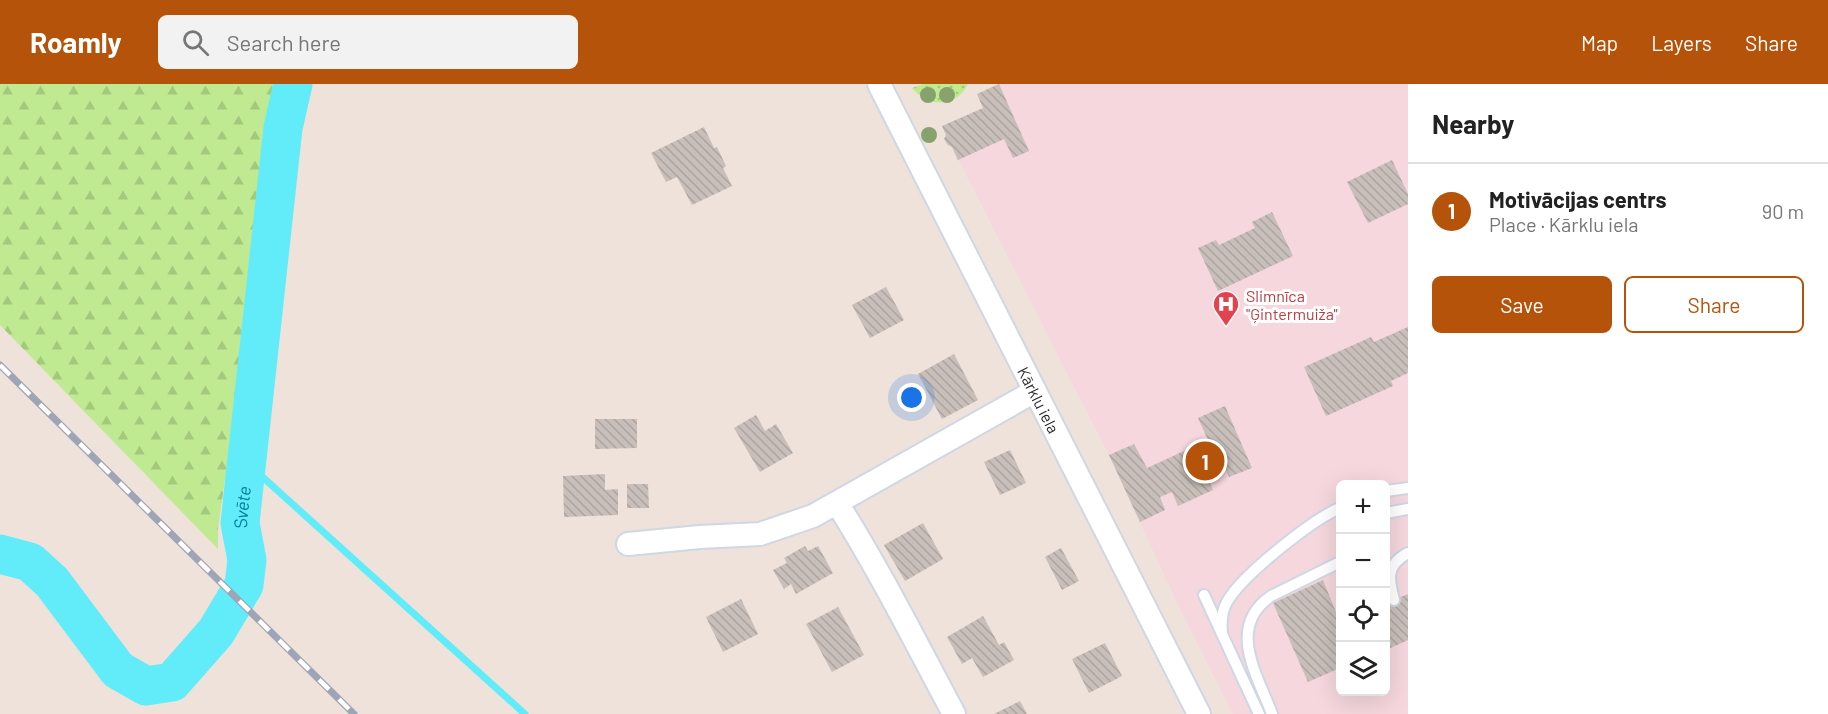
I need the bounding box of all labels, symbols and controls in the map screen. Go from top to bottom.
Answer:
search box [158,15,578,69]
text: Roamly [30,25,122,59]
icon: search [179,26,212,59]
text: Search here [227,29,341,55]
text: Map [1581,30,1618,55]
text: Layers [1651,30,1712,55]
text: Share [1745,30,1798,55]
text: Nearby [1432,108,1514,139]
text: Motivācijas centrs [1489,186,1666,212]
text: 1 [1448,199,1455,223]
text: 90 m [1762,199,1804,223]
text: Place · Kārklu iela [1489,212,1638,236]
button: Save [1432,276,1612,333]
button: Share [1624,276,1804,333]
place label: Slimnīca "Ģintermuiža" [1246,286,1338,323]
hospital icon: Slimnīca "Ģintermuiža" [1211,289,1241,327]
street label: Kārklu iela [1015,363,1064,436]
your location [897,383,926,412]
pin: 1 [1186,438,1224,484]
map controls [1336,480,1390,696]
button: + [1336,480,1390,534]
water label: Svēte [228,485,255,531]
button: − [1336,534,1390,588]
button: locate [1336,588,1390,642]
button: layers [1336,642,1390,696]

